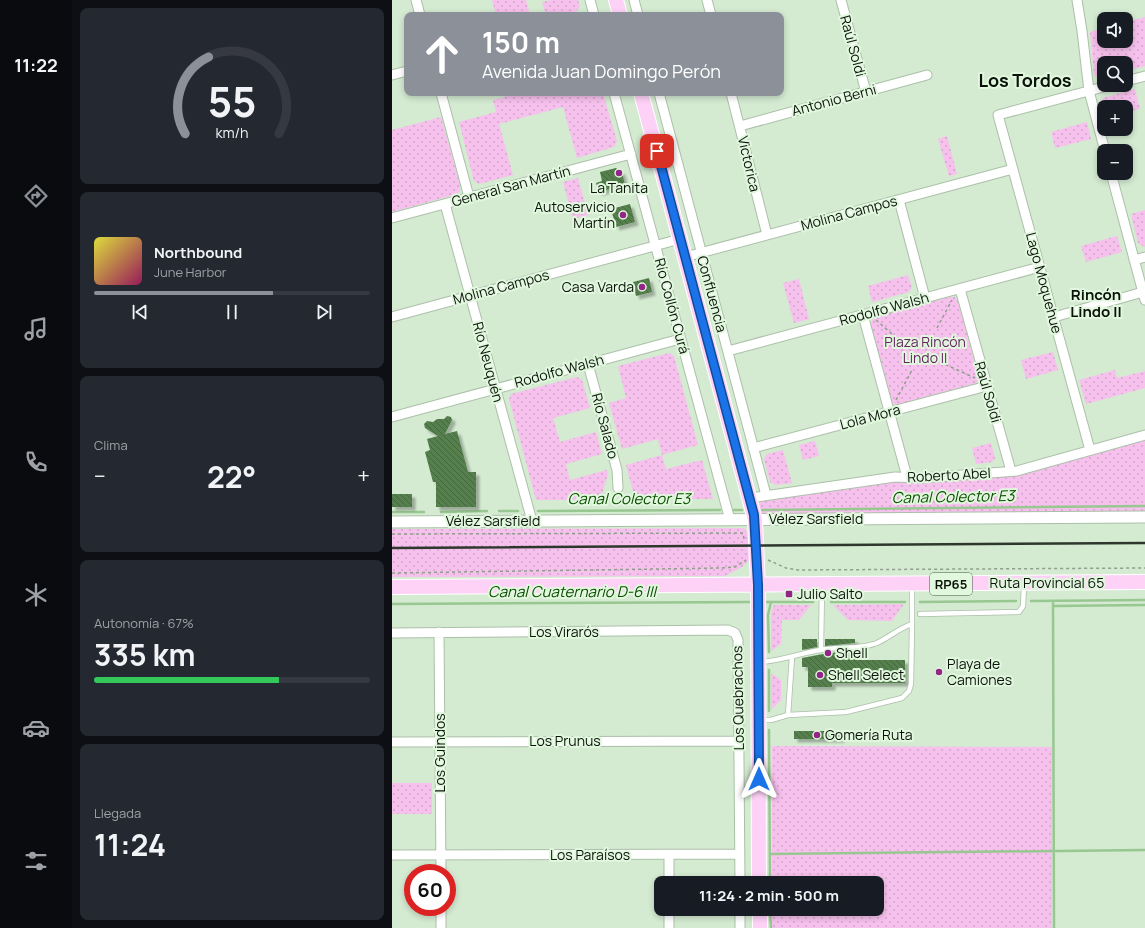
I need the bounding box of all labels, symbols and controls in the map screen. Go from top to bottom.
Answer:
map controls [1097,12,1133,180]
button: sound [1097,12,1133,48]
street label: Raúl Soldi [836,13,871,79]
text: 150 m [482,23,560,61]
icon: ahead [416,28,468,80]
text: 11:22 [14,53,58,77]
button: search [1097,56,1133,92]
text: Avenida Juan Domingo Perón [482,59,721,83]
district label: Los Tordos [978,68,1072,92]
text: 55 [208,73,256,129]
street label: Antonio Berni [789,79,878,120]
button: + [1097,100,1133,136]
text: km/h [215,123,249,142]
pin [640,134,674,168]
street label: Victorica [734,134,765,194]
icon: arrive [646,140,668,162]
button: − [1097,144,1133,180]
street label: General San Martín [449,161,572,211]
marker: La Tanita [614,168,624,178]
place label: La Tanita [590,178,648,197]
icon: directions [22,182,50,210]
street label: Molina Campos [799,191,899,235]
place label: Autoservicio Martín [534,197,615,232]
marker: Autoservicio Martín [618,210,628,220]
street label: Lago Moquehue [1022,230,1067,336]
text: Northbound [154,242,242,263]
street label: Confluencia [693,253,732,334]
street label: Río Collón Curá [651,256,694,356]
text: June Harbor [154,263,227,281]
street label: Molina Campos [451,265,551,309]
place label: Casa Varda [562,277,634,296]
marker: Casa Varda [637,282,647,292]
district label: Rincón Lindo II [1070,284,1122,322]
street label: Rodolfo Walsh [837,287,931,330]
icon: previous [129,301,151,323]
icon: pause [221,301,243,323]
icon: next [313,301,335,323]
icon: music [22,315,50,343]
street label: Río Neuquén [469,320,508,404]
park label: Plaza Rincón Lindo II [884,332,966,367]
street label: Rodolfo Walsh [512,349,606,392]
street label: Raúl Soldi [971,359,1006,425]
street label: Río Salado [588,391,623,461]
street label: Lola Mora [838,399,902,434]
text: Clima [94,436,128,454]
icon: phone [22,448,50,476]
text: 22° [207,456,256,497]
text: − [94,461,106,491]
text: + [357,461,370,491]
street label: Roberto Abel [907,463,991,486]
water label: Canal Colector E3 [891,485,1016,508]
water label: Canal Colector E3 [568,488,692,509]
street label: Vélez Sarsfield [769,509,863,528]
street label: Vélez Sarsfield [446,511,540,530]
road number: RP65 [930,573,972,595]
street label: Ruta Provincial 65 [990,573,1104,592]
icon: climate [22,581,50,609]
water label: Canal Cuaternario D-6 III [488,581,657,602]
place label: Julio Salto [797,584,863,603]
marker: Julio Salto [784,589,794,599]
text: Autonomía · 67% [94,614,194,632]
street label: Los Virarós [529,622,599,641]
text: 335 km [94,634,196,675]
place label: Shell [836,643,868,662]
street label: Los Quebrachos [727,646,748,750]
marker: Shell [823,648,833,658]
place label: Playa de Camiones [947,654,1012,689]
place label: Shell Select [828,665,904,684]
marker: Playa de Camiones [934,667,944,677]
marker: Shell Select [815,670,825,680]
street label: Los Guindos [430,713,449,793]
icon: car [22,714,50,742]
place label: Gomería Ruta [825,725,913,744]
marker: Gomería Ruta [812,730,822,740]
street label: Los Prunus [529,731,601,750]
position arrow [738,758,780,800]
text: Llegada [94,804,141,822]
text: 11:24 [94,824,166,865]
street label: Los Paraísos [550,845,630,864]
icon: filters [22,847,50,875]
speed limit sign: 60 [404,864,456,916]
text: 11:24 · 2 min · 500 m [699,885,839,906]

